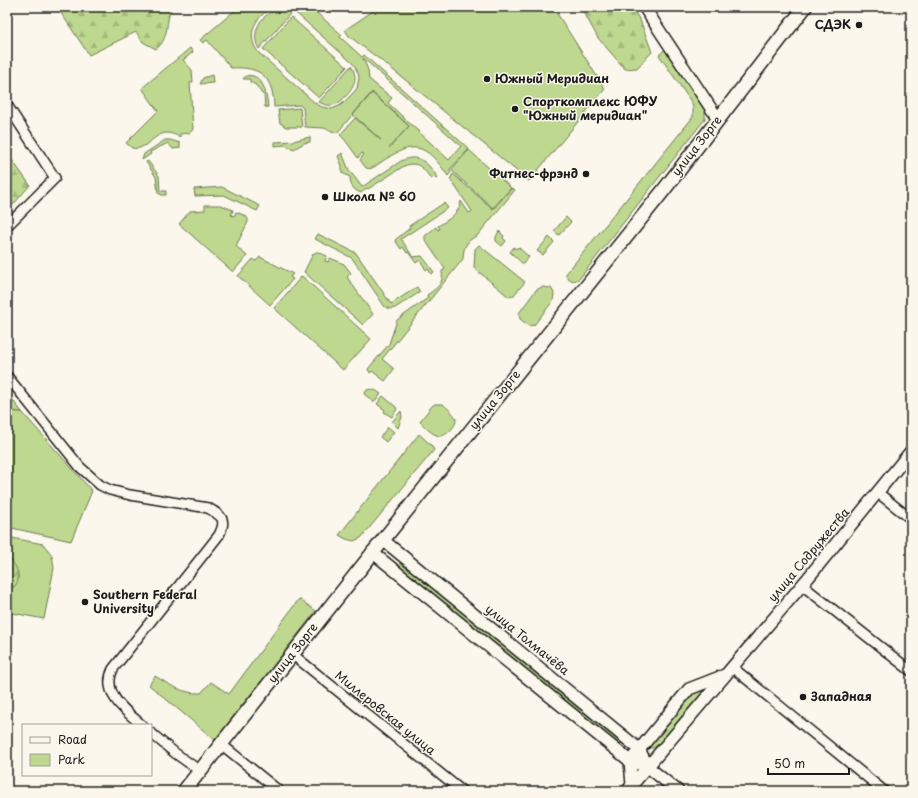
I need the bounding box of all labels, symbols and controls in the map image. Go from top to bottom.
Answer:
place label: СДЭК [815,15,851,33]
marker: СДЭК [854,20,864,30]
place label: Южный Меридиан [495,69,609,87]
marker: Южный Меридиан [482,74,492,84]
place label: Спорткомплекс ЮФУ "Южный меридиан" [523,92,657,124]
marker: Спорткомплекс ЮФУ "Южный меридиан" [510,104,520,114]
street label: улица Зорге [667,111,726,179]
place label: Фитнес-фрэнд [489,164,578,182]
marker: Фитнес-фрэнд [581,169,591,179]
place label: Школа № 60 [333,187,416,205]
marker: Школа № 60 [320,192,330,202]
street label: улица Зорге [465,365,524,433]
street label: улица Содружества [763,503,853,605]
place label: Southern Federal University [93,585,197,617]
marker: Southern Federal University [80,597,90,607]
street label: улица Толмачёва [482,600,574,679]
street label: улица Зорге [263,618,322,686]
street label: Миллеровская улица [331,666,440,759]
place label: Западная [810,687,872,705]
marker: Западная [798,692,808,702]
legend [22,724,152,776]
text: Road [58,730,87,748]
text: Park [58,750,85,768]
scale bar [768,750,849,776]
text: 50 m [774,754,805,772]

